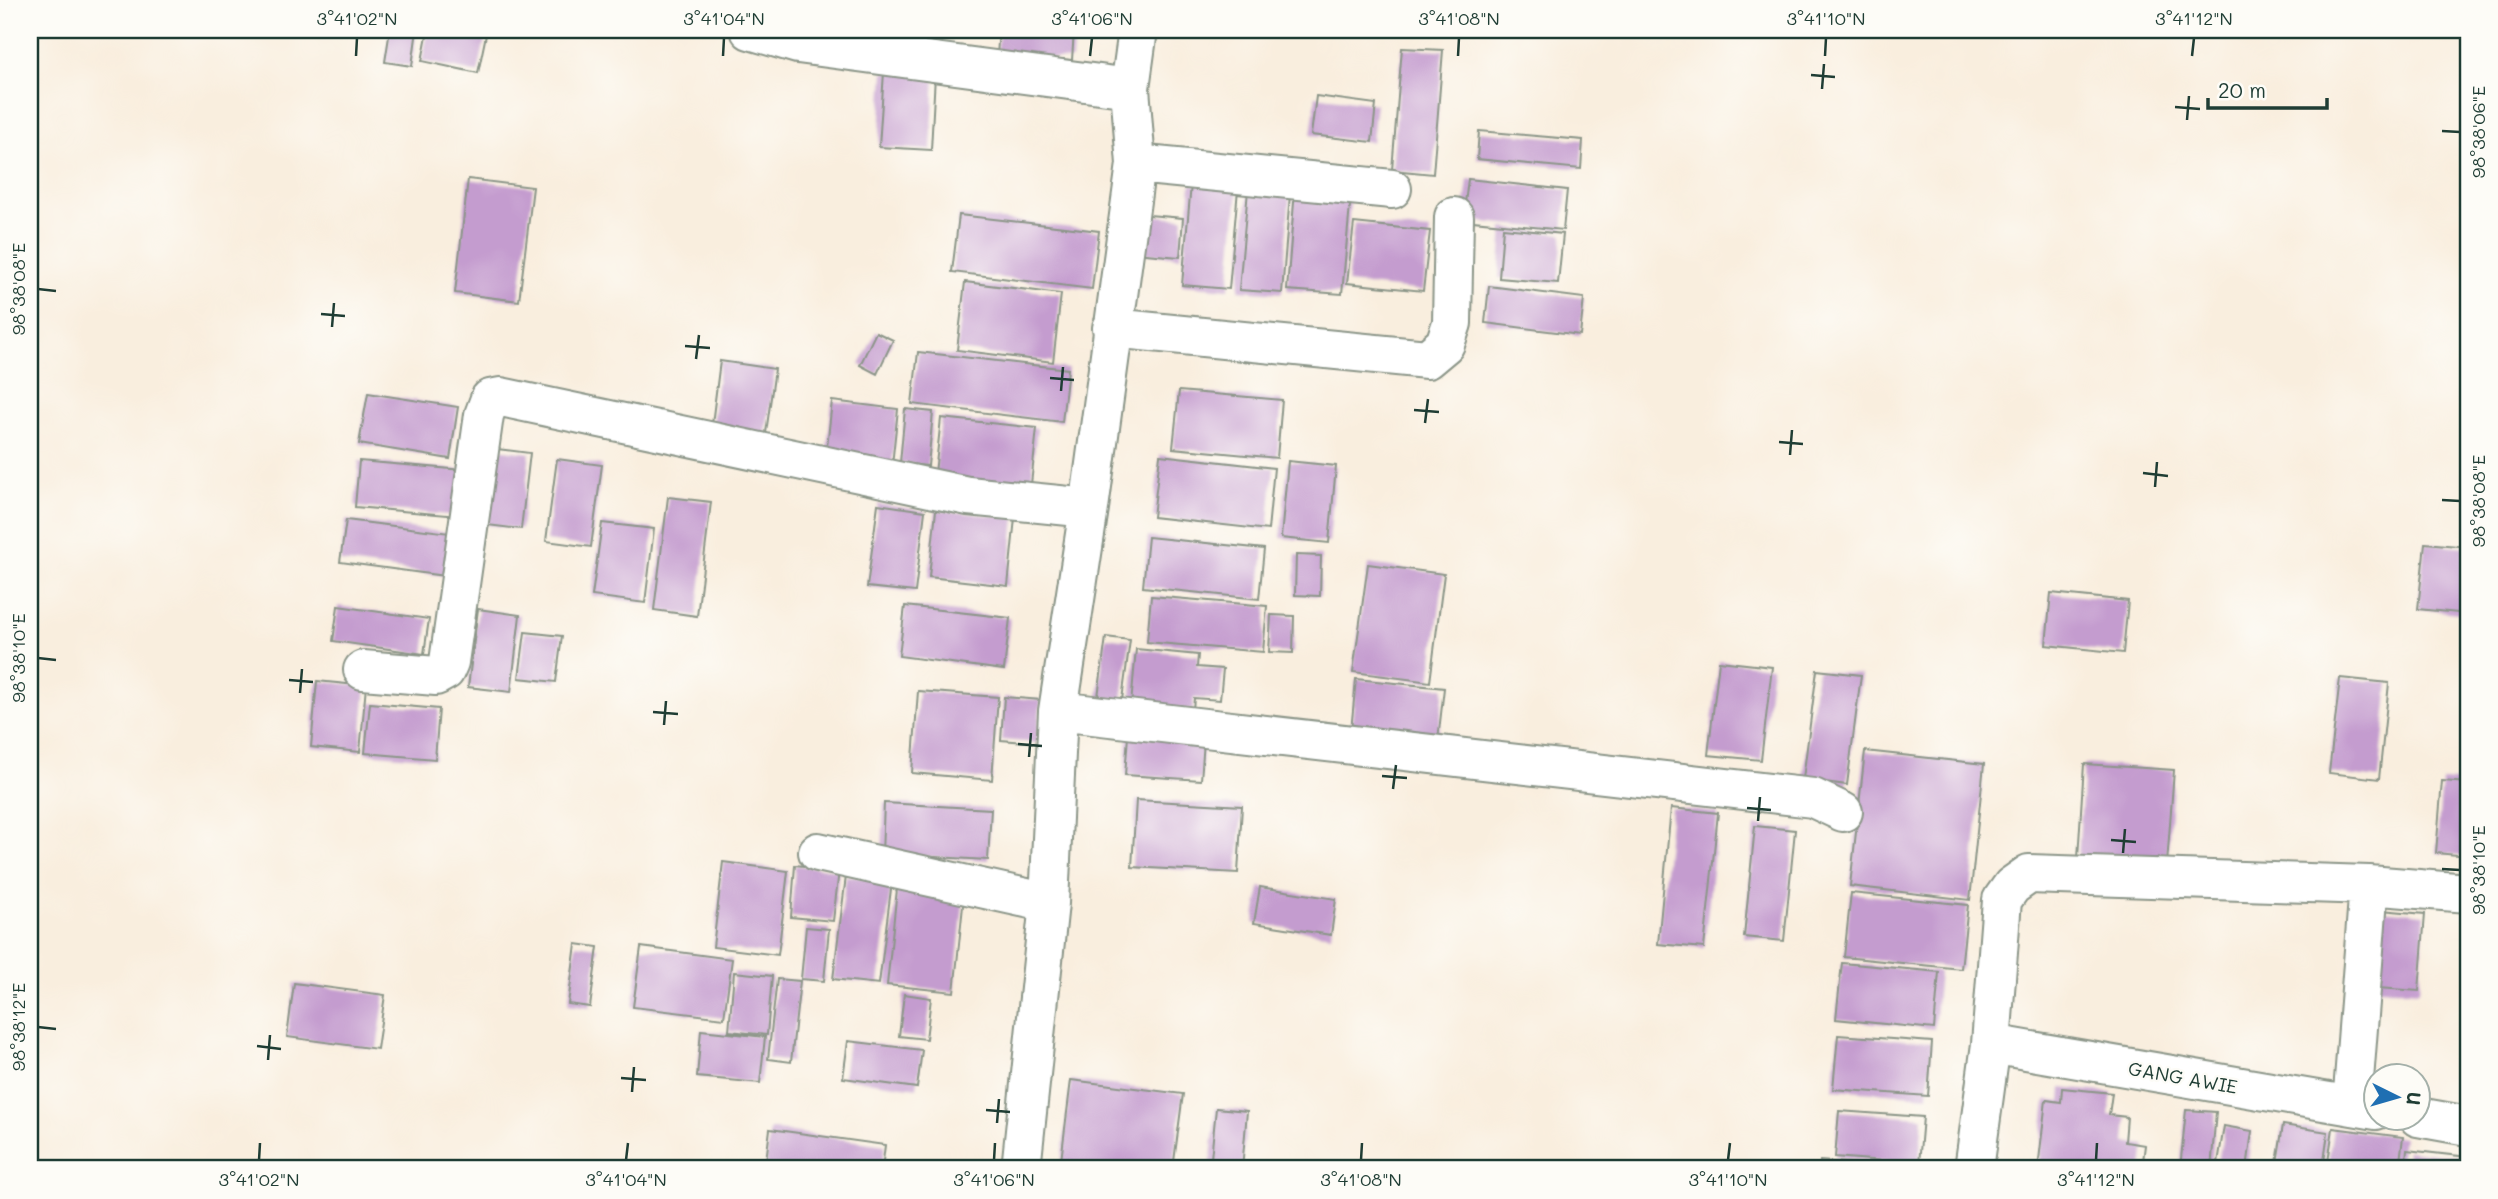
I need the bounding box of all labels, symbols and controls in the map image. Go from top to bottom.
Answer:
text: 3°41'02"N [317,6,397,30]
text: 3°41'04"N [683,6,765,30]
text: 3°41'06"N [1051,6,1133,30]
text: 3°41'08"N [1418,6,1500,30]
text: 3°41'10"N [1787,6,1865,30]
text: 3°41'12"N [2155,6,2233,30]
scale bar [2208,66,2326,110]
text: 20 m [2218,76,2266,103]
text: 98°38'06"E [2466,86,2490,178]
text: 98°38'08"E [6,243,30,335]
text: 98°38'08"E [2466,455,2490,547]
text: 98°38'10"E [6,613,30,703]
text: 98°38'10"E [2466,825,2490,915]
text: 98°38'12"E [6,983,30,1071]
street label: GANG AWIE [2126,1055,2240,1099]
north arrow [2362,1062,2432,1132]
text: U [2401,1091,2427,1106]
text: 3°41'02"N [219,1167,299,1191]
text: 3°41'04"N [585,1167,667,1191]
text: 3°41'06"N [953,1167,1035,1191]
text: 3°41'08"N [1320,1167,1402,1191]
text: 3°41'10"N [1689,1167,1767,1191]
text: 3°41'12"N [2057,1167,2135,1191]

